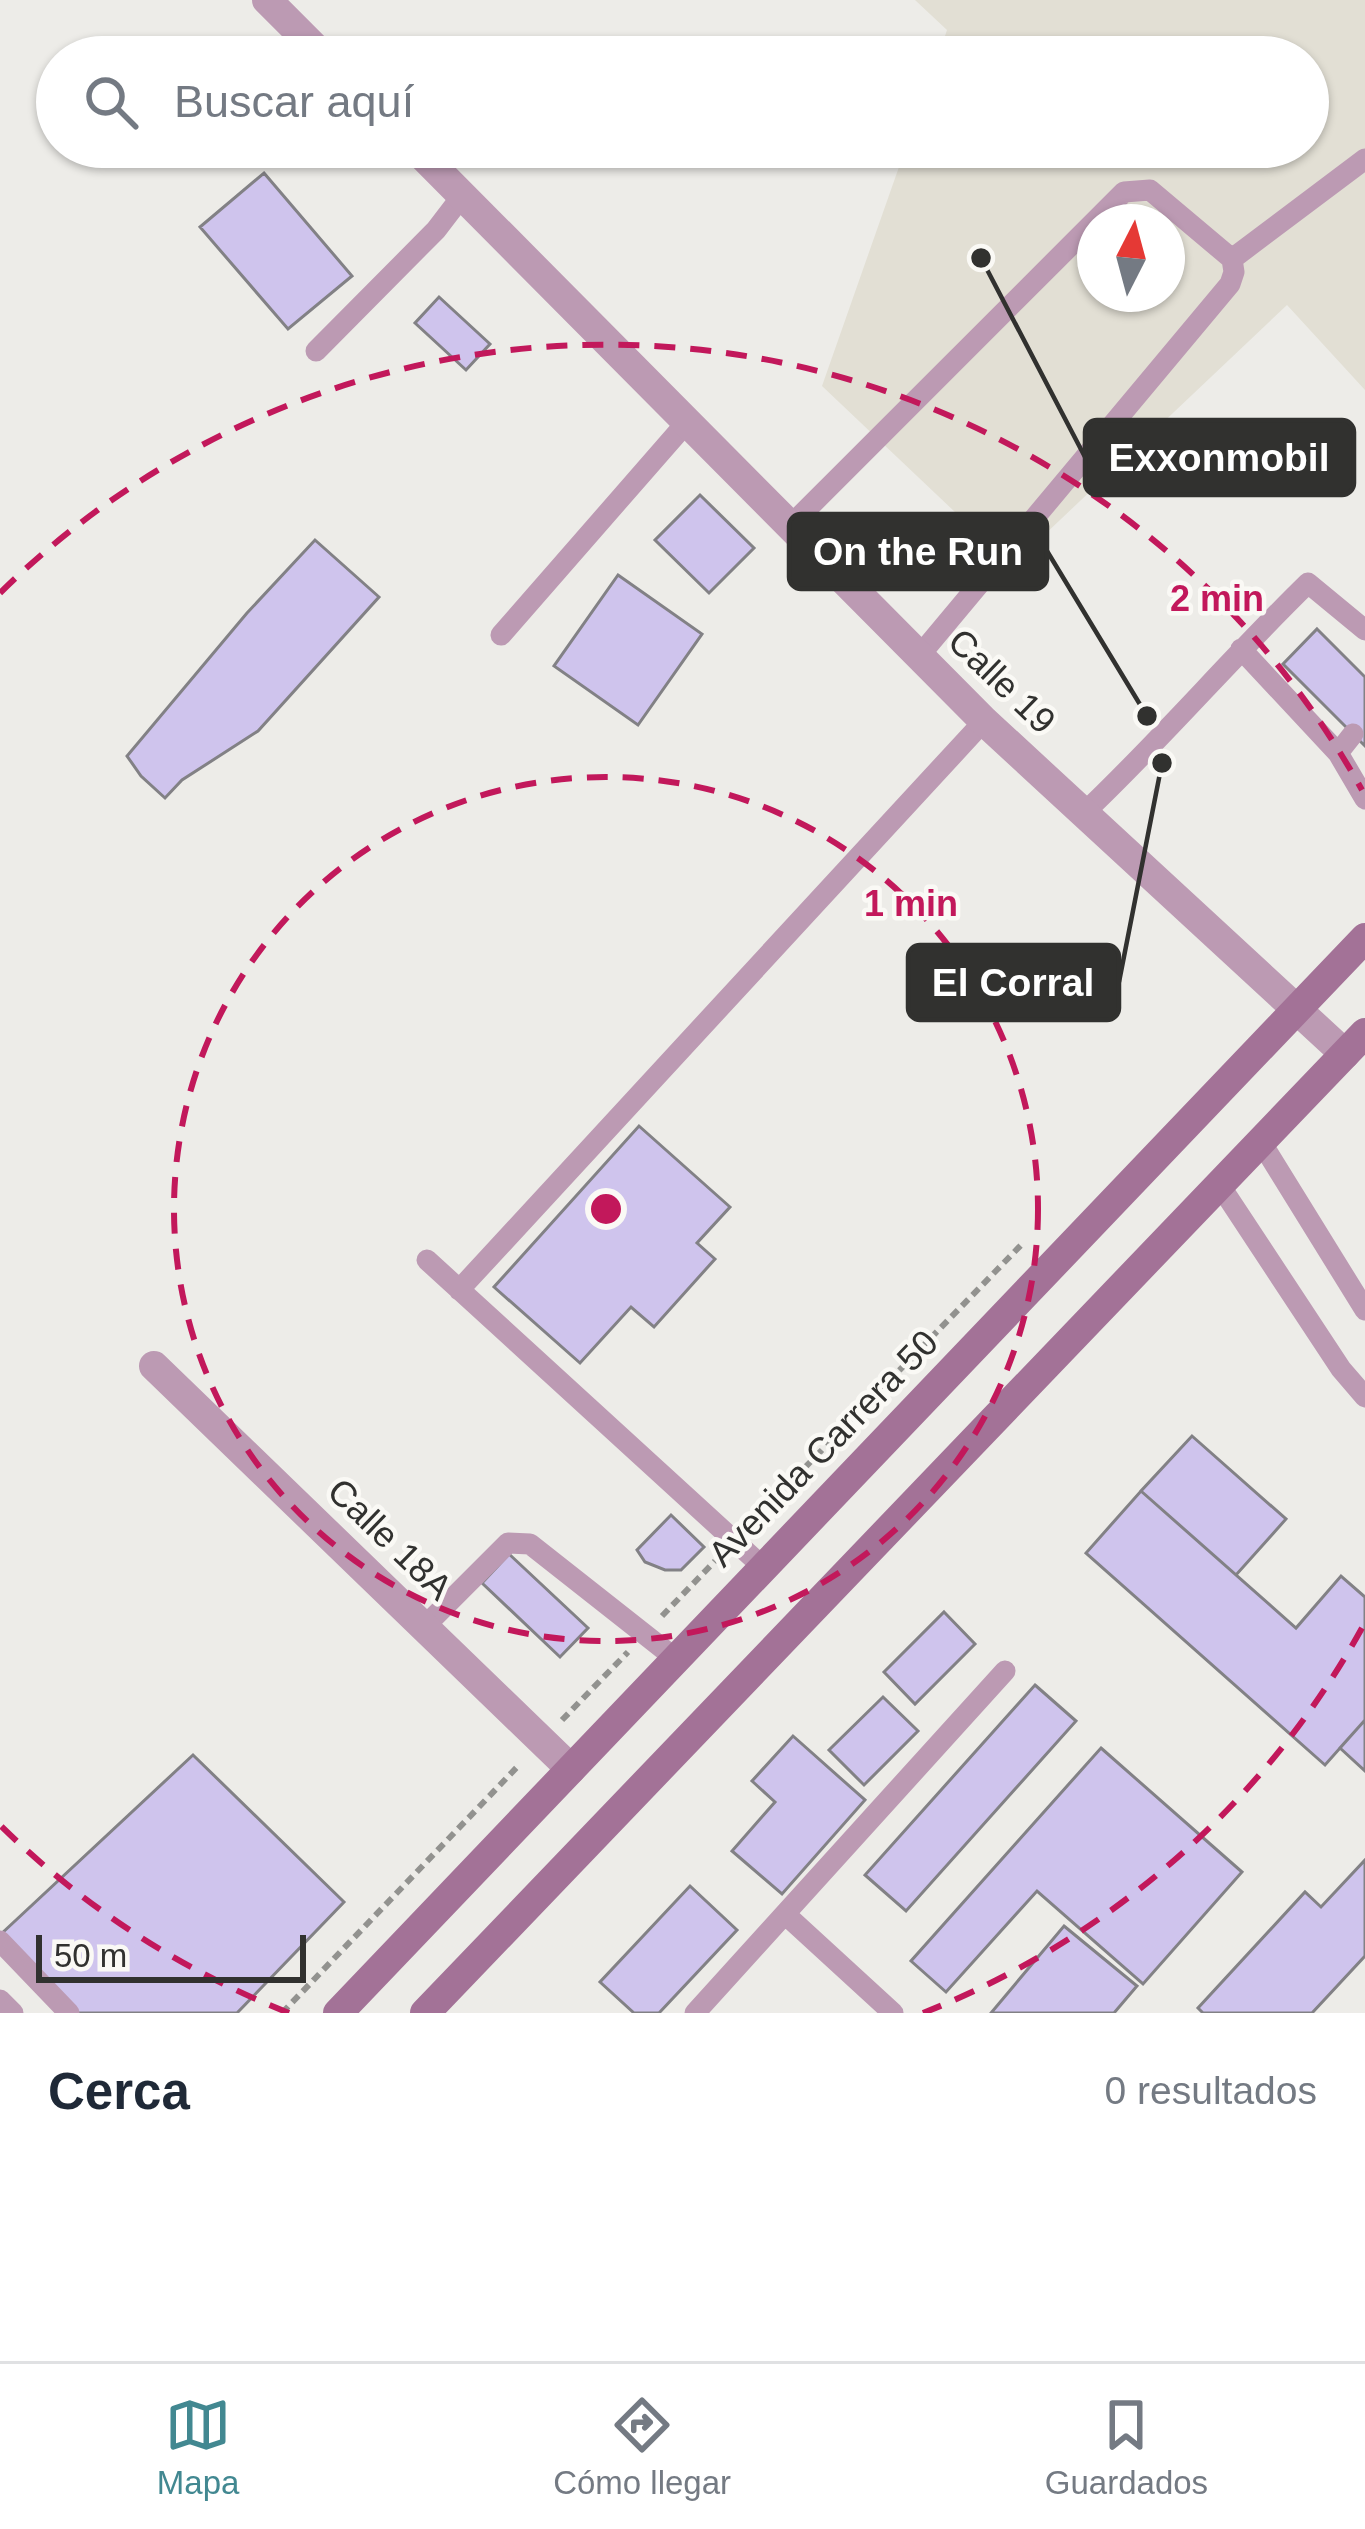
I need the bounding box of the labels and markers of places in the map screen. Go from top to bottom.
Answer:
callout: Exxonmobil [1085,420,1354,495]
callout: On the Run [789,514,1047,589]
callout: El Corral [908,945,1119,1020]
centre of rings [585,1188,627,1230]

